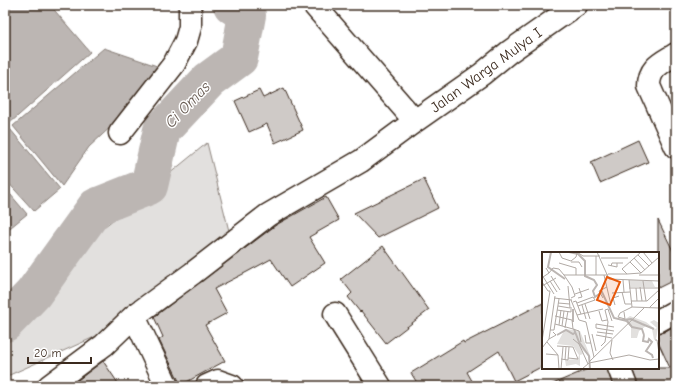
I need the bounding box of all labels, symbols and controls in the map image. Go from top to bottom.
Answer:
street label: Jalan Warga Mulya I [427,23,545,117]
water label: Ci Omas [161,78,214,131]
inset map [542,252,659,369]
scale bar [28,339,91,365]
text: 20 m [34,346,62,360]

